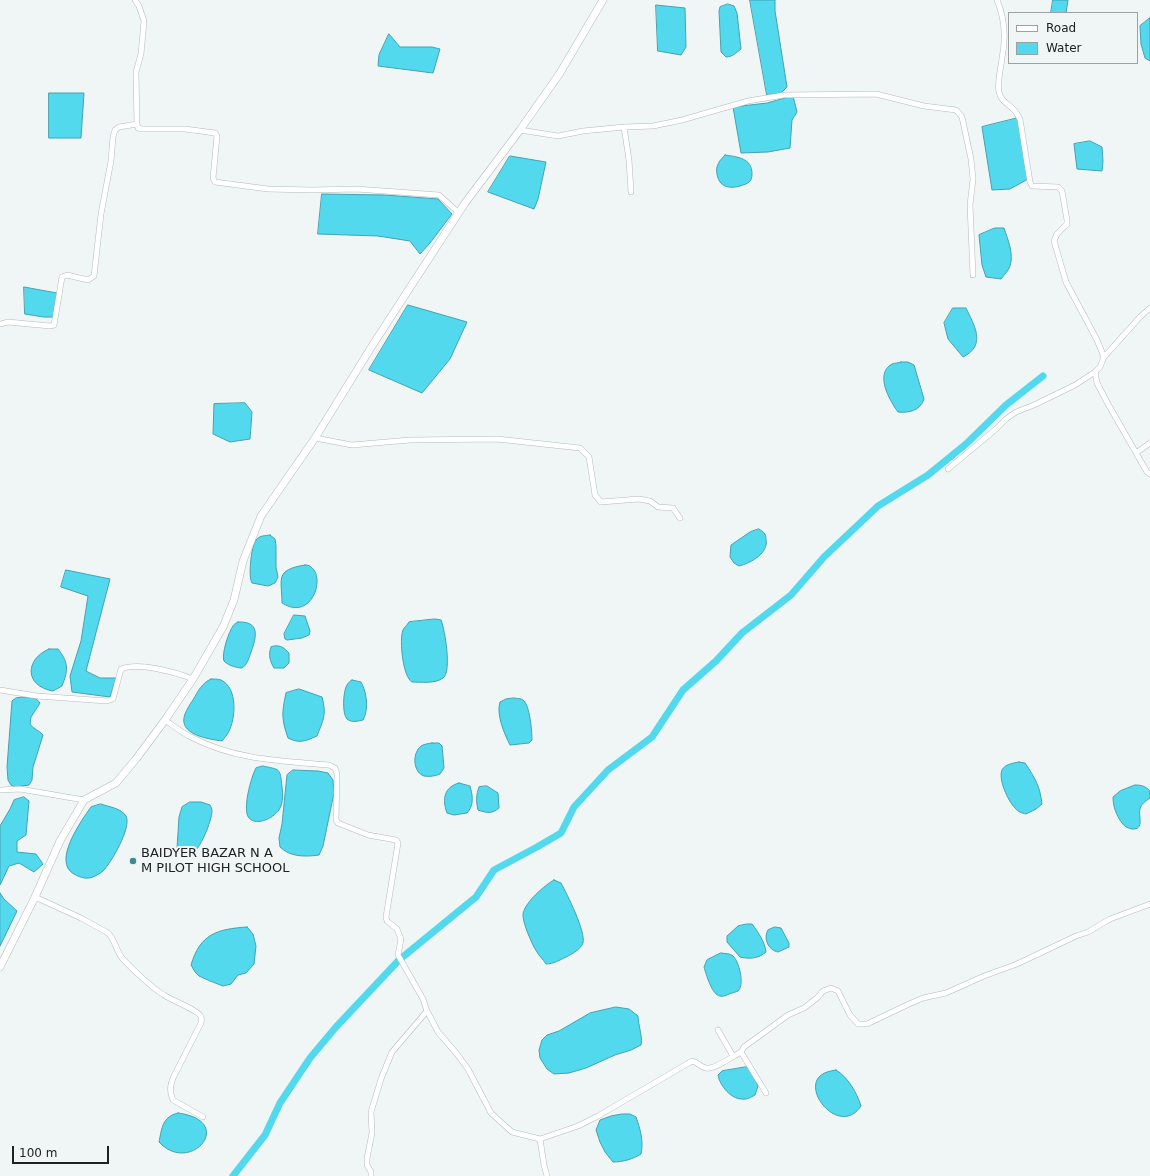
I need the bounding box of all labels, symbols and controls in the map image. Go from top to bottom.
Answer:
legend [1008,12,1138,64]
text: Road [1046,21,1076,35]
text: Water [1046,41,1081,55]
place label: BAIDYER BAZAR N A M PILOT HIGH SCHOOL [141,846,290,877]
marker: BAIDYER BAZAR N A M PILOT HIGH SCHOOL [128,856,138,866]
scale bar [14,1138,111,1164]
text: 100 m [19,1146,57,1160]

